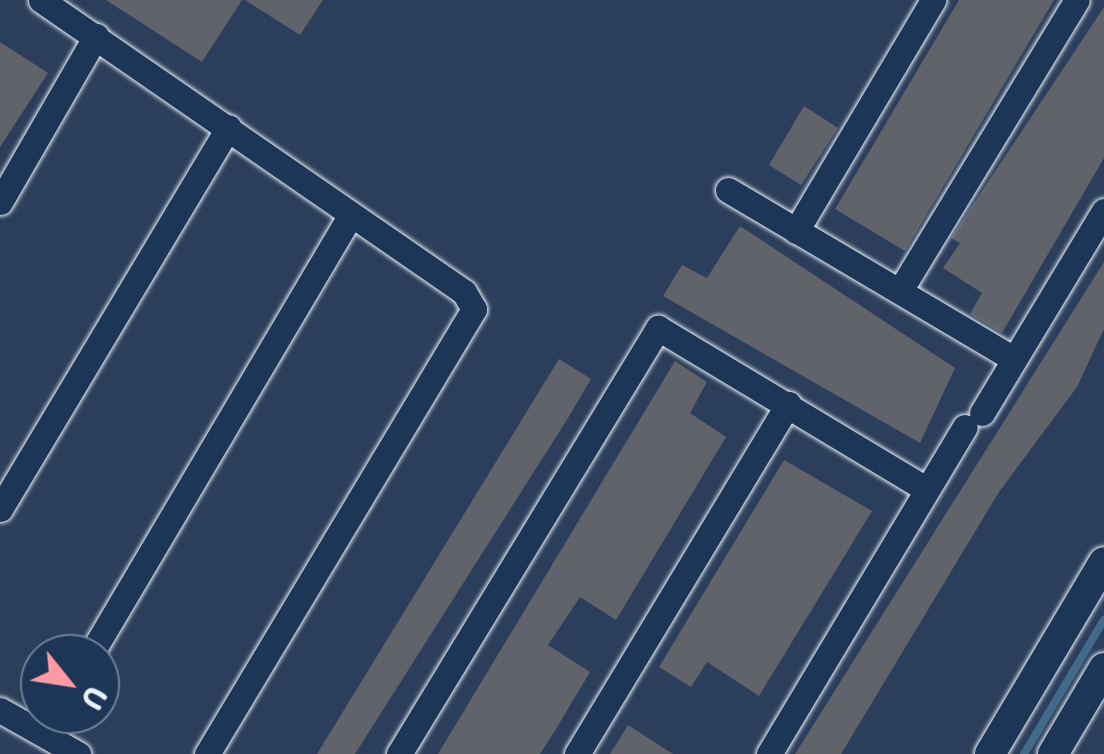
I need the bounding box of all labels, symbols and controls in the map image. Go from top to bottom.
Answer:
north arrow [20,634,120,734]
text: U [71,678,119,718]

